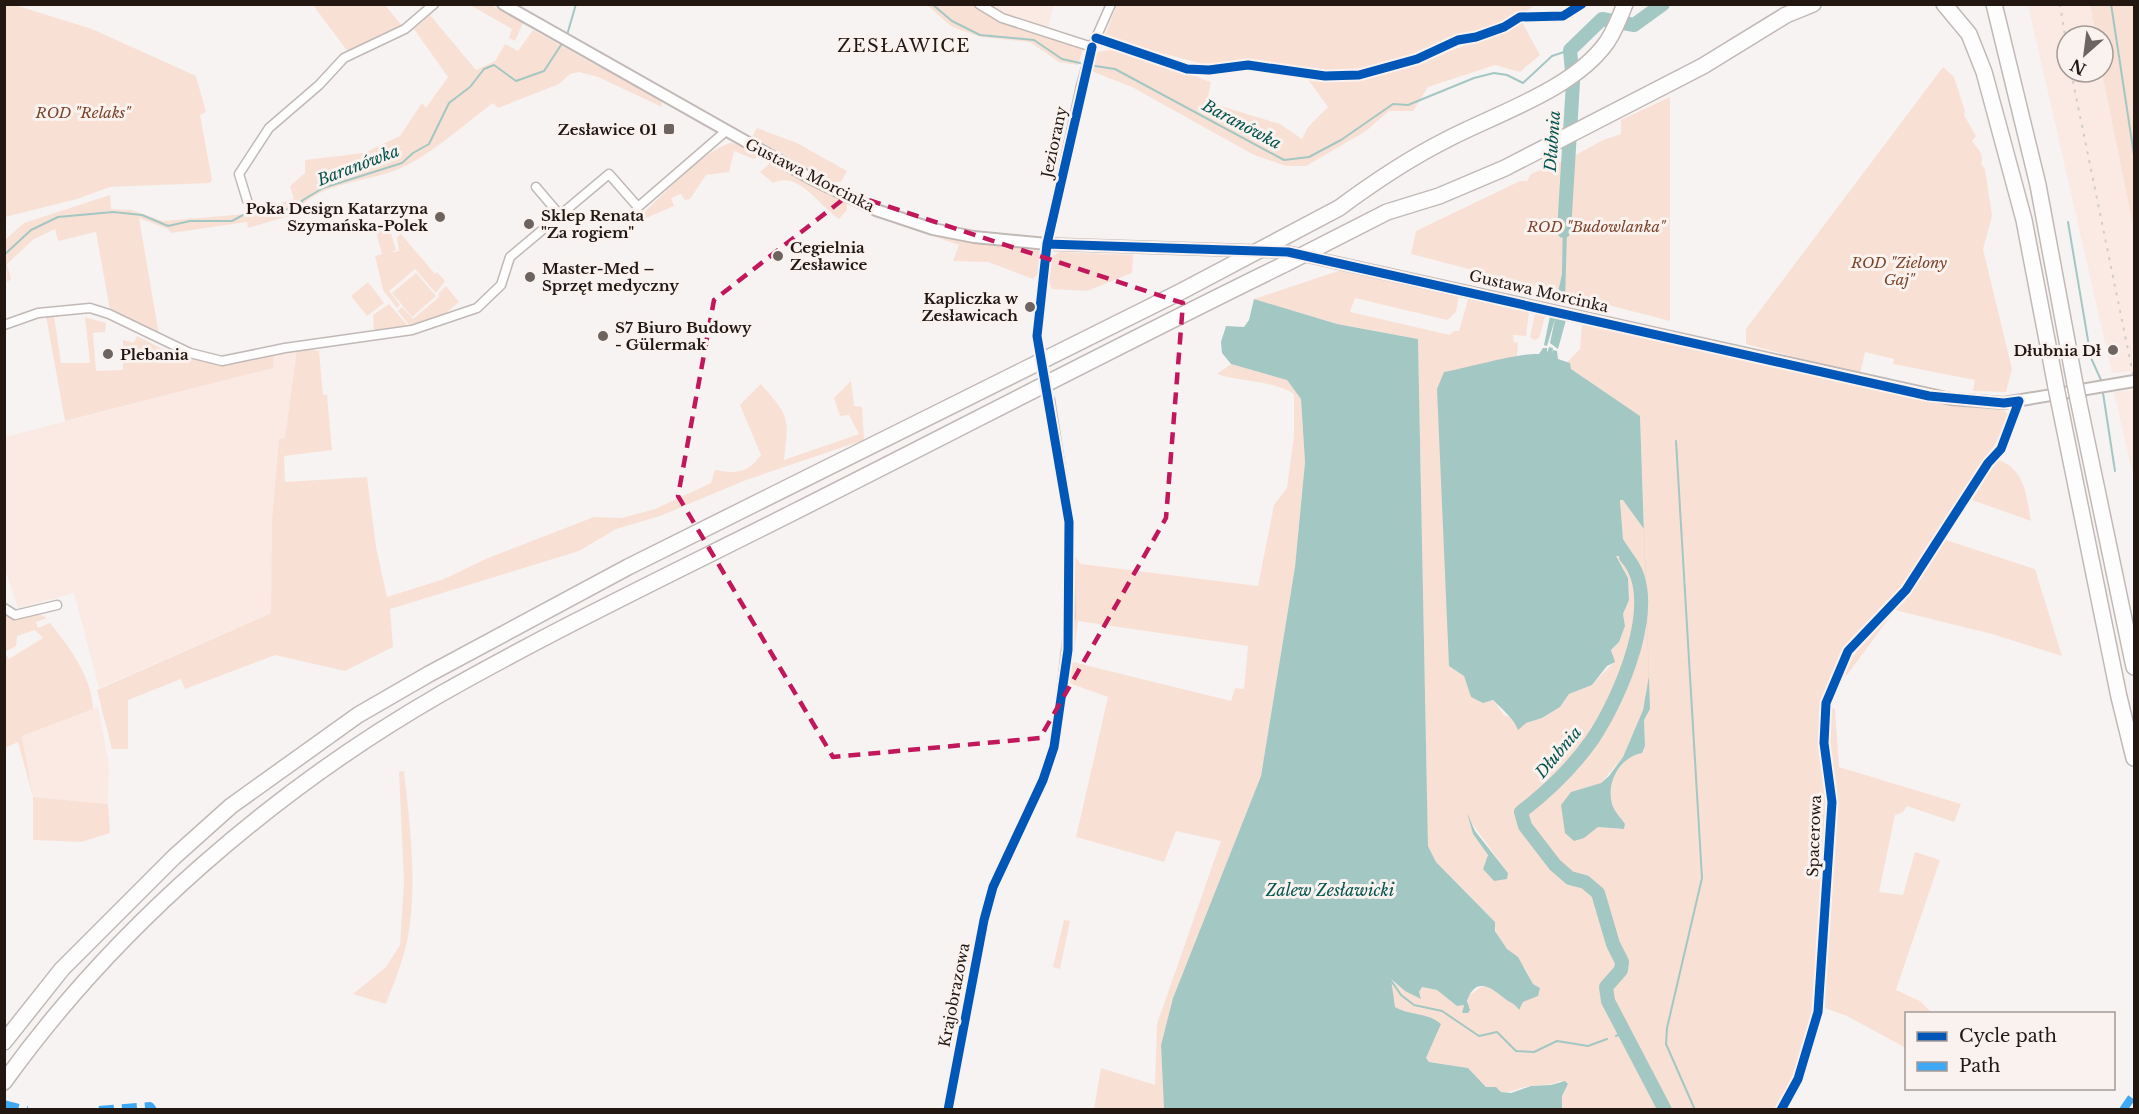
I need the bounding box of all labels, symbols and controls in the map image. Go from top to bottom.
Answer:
north arrow [2055,24,2115,84]
district label: ZESŁAWICE [837,35,971,57]
text: N [2067,55,2089,80]
water label: Baranówka [1198,94,1285,153]
park label: ROD "Relaks" [35,103,132,122]
street label: Jeziorany [1037,104,1071,181]
water label: Dłubnia [1540,110,1564,173]
place label: Zesławice 01 [558,120,657,139]
marker: Zesławice 01 [662,122,676,136]
street label: Gustawa Morcinka [742,134,878,216]
water label: Baranówka [313,140,402,190]
place label: Poka Design Katarzyna Szymańska-Polek [246,199,429,235]
place label: Sklep Renata "Za rogiem" [541,206,645,242]
marker: Poka Design Katarzyna Szymańska-Polek [433,210,447,224]
marker: Sklep Renata "Za rogiem" [522,217,536,231]
park label: ROD "Budowlanka" [1526,217,1667,236]
place label: Cegielnia Zesławice [790,238,868,274]
marker: Cegielnia Zesławice [771,249,785,263]
park label: ROD "Zielony Gaj" [1850,253,1947,289]
place label: Master-Med – Sprzęt medyczny [542,259,679,295]
street label: Gustawa Morcinka [1467,266,1611,316]
marker: Master-Med – Sprzęt medyczny [523,270,537,284]
place label: Kapliczka w Zesławicach [922,289,1019,325]
marker: Kapliczka w Zesławicach [1023,300,1037,314]
place label: S7 Biuro Budowy - Gülermak [615,318,752,354]
marker: S7 Biuro Budowy - Gülermak [596,329,610,343]
place label: Dłubnia Dł [2013,341,2102,360]
marker: Dłubnia Dł [2106,343,2120,357]
place label: Plebania [120,345,189,364]
marker: Plebania [101,347,115,361]
water label: Dłubnia [1530,722,1585,783]
street label: Spacerowa [1803,794,1825,877]
water label: Zalew Zesławicki [1265,880,1395,900]
street label: Krajobrazowa [935,941,974,1049]
legend [1905,1012,2115,1090]
text: Cycle path [1959,1025,2057,1047]
text: Path [1959,1055,2000,1077]

